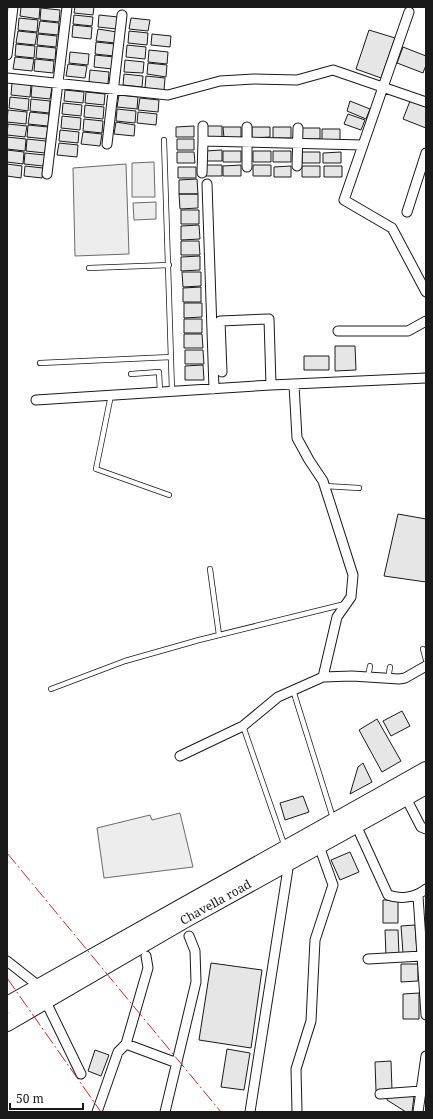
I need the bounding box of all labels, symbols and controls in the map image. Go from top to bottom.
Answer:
street label: Chavella road [177,875,255,929]
scale bar [10,1085,83,1111]
text: 50 m [16,1090,44,1107]

